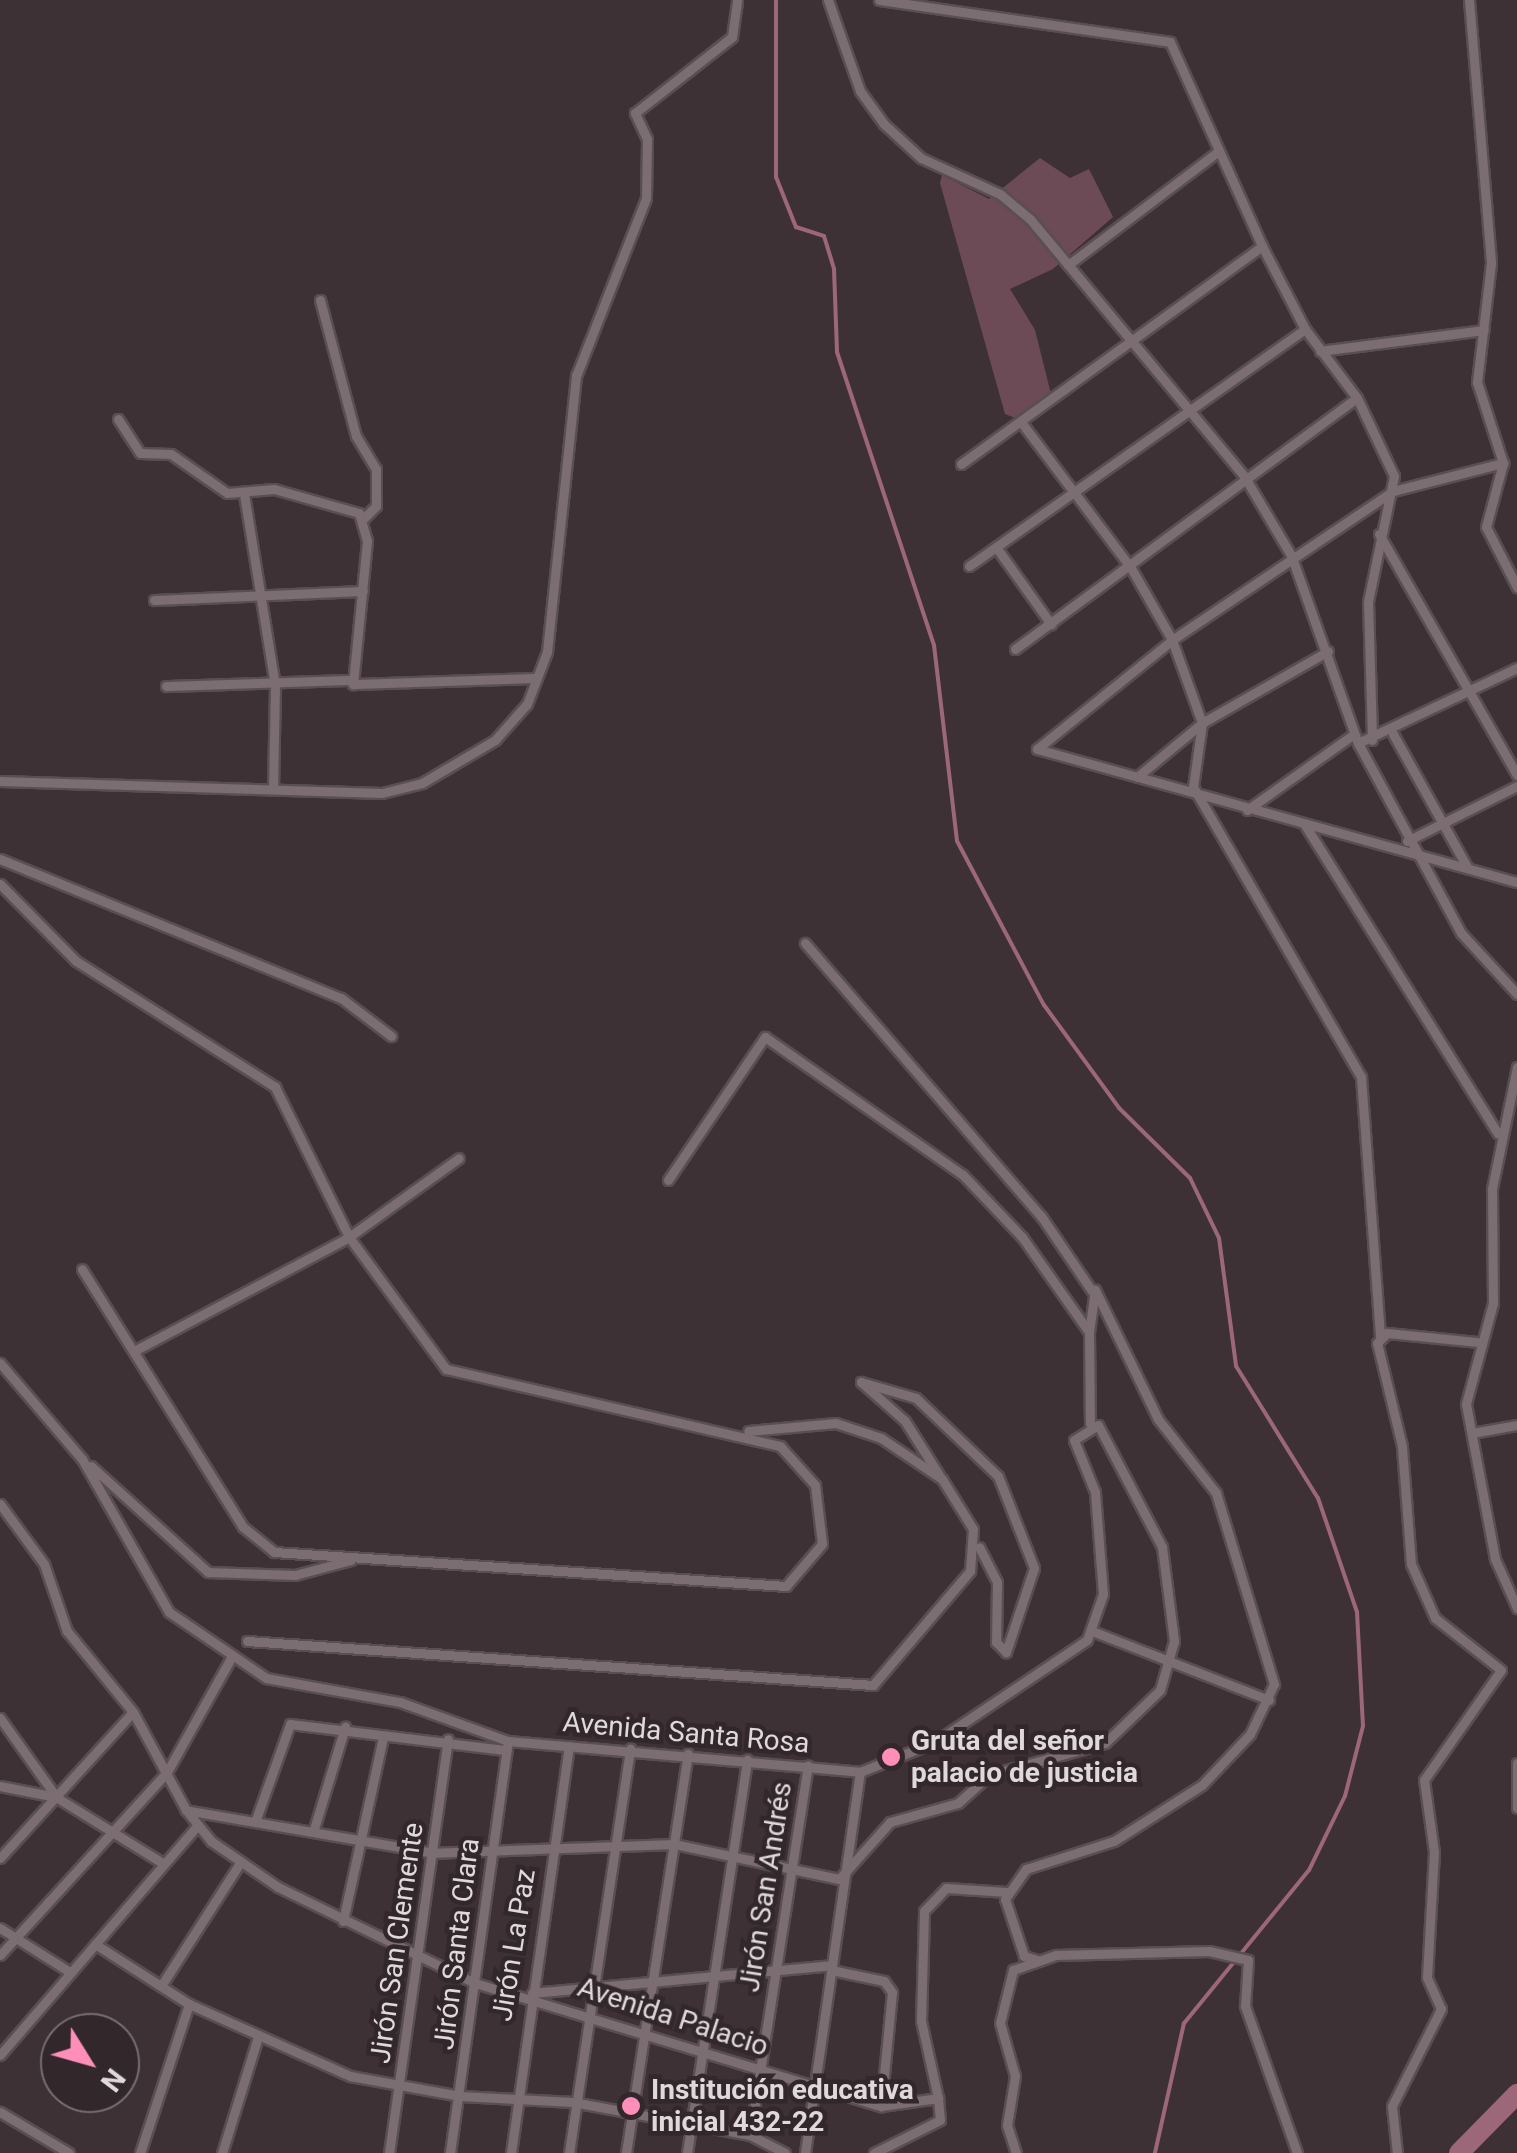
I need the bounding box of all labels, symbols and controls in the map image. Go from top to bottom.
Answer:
street label: Avenida Santa Rosa [561,1705,811,1761]
place label: Gruta del señor palacio de justicia [911,1724,1138,1790]
marker: Gruta del señor palacio de justicia [880,1746,902,1768]
street label: Jirón San Andrés [733,1780,799,1994]
street label: Jirón San Clemente [363,1820,431,2066]
street label: Jirón Santa Clara [427,1836,487,2052]
street label: Jirón La Paz [485,1866,543,2024]
street label: Avenida Palacio [574,1970,772,2064]
north arrow [40,2013,140,2113]
text: N [94,2062,132,2098]
place label: Institución educativa inicial 432-22 [651,2073,914,2139]
marker: Institución educativa inicial 432-22 [620,2095,642,2117]

